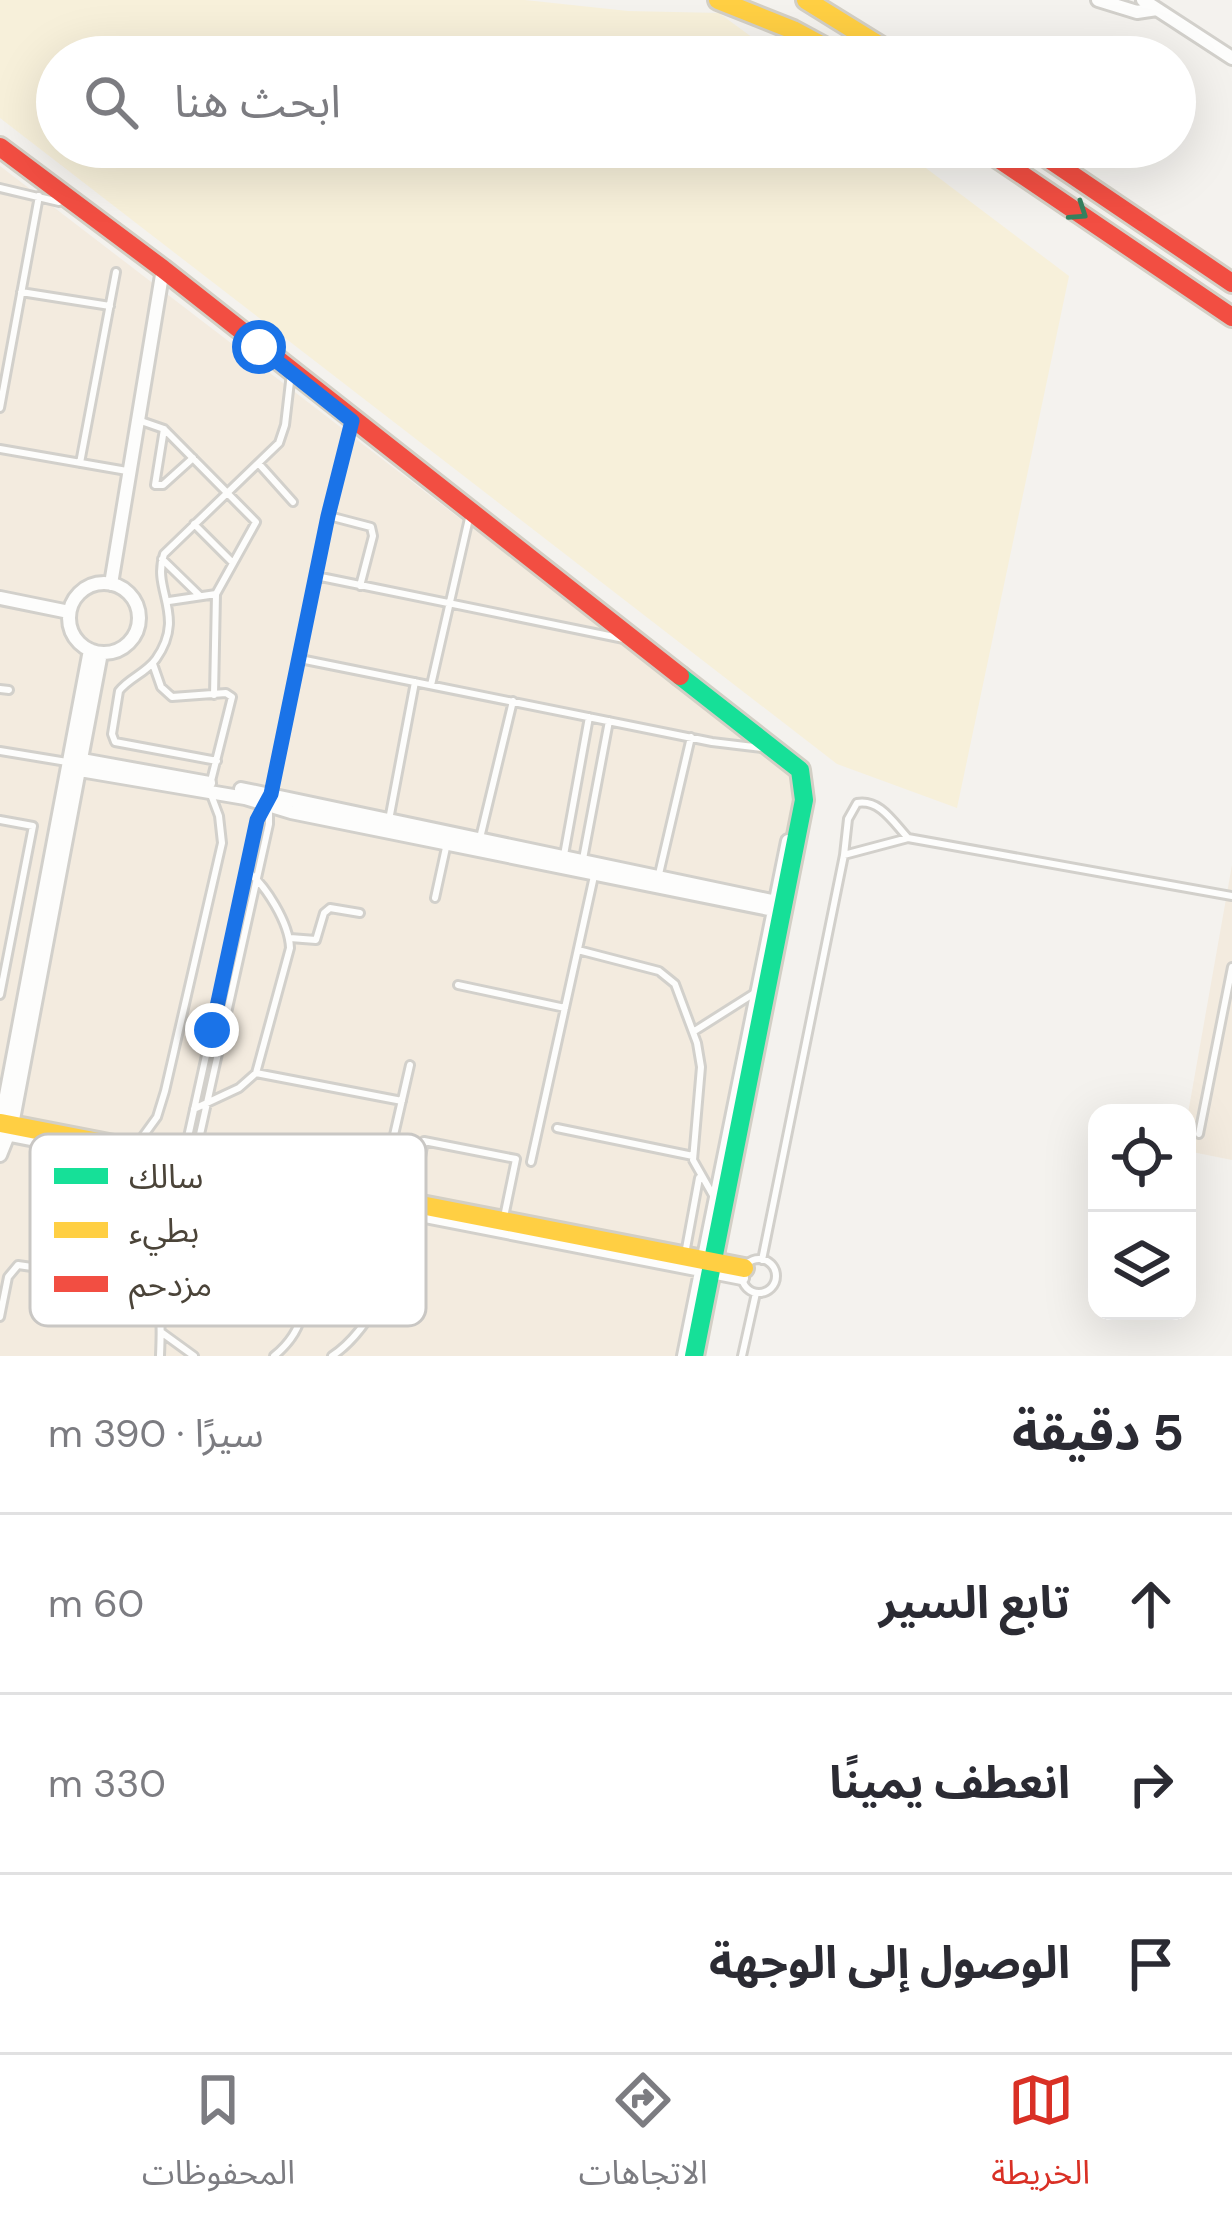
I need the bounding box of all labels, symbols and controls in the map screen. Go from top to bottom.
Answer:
search box [36,36,1196,168]
icon: search [78,69,144,135]
text: ابحث هنا [174,72,341,131]
one-way arrow [1065,198,1087,220]
route start [232,320,286,374]
route end [185,1003,239,1057]
map controls [1088,1104,1196,1320]
button: locate [1088,1104,1196,1212]
legend [30,1134,426,1326]
text: سالك [129,1155,203,1198]
text: بطيء [129,1209,199,1256]
button: layers [1088,1212,1196,1320]
text: مزدحم [129,1263,212,1310]
text: 5 دقيقة [1012,1399,1184,1466]
text: سيرًا · 390 m [48,1408,264,1459]
icon: ahead [1118,1571,1184,1637]
text: تابع السير [879,1573,1070,1632]
text: 60 m [48,1578,144,1629]
icon: right [1118,1751,1184,1817]
text: انعطف يمينًا [829,1753,1070,1812]
text: 330 m [48,1758,166,1809]
icon: arrive [1118,1931,1184,1997]
text: الوصول إلى الوجهة [709,1933,1070,1992]
tab: المحفوظات [142,2067,295,2208]
tab: الاتجاهات [579,2067,708,2208]
tab: الخريطة [991,2067,1090,2208]

